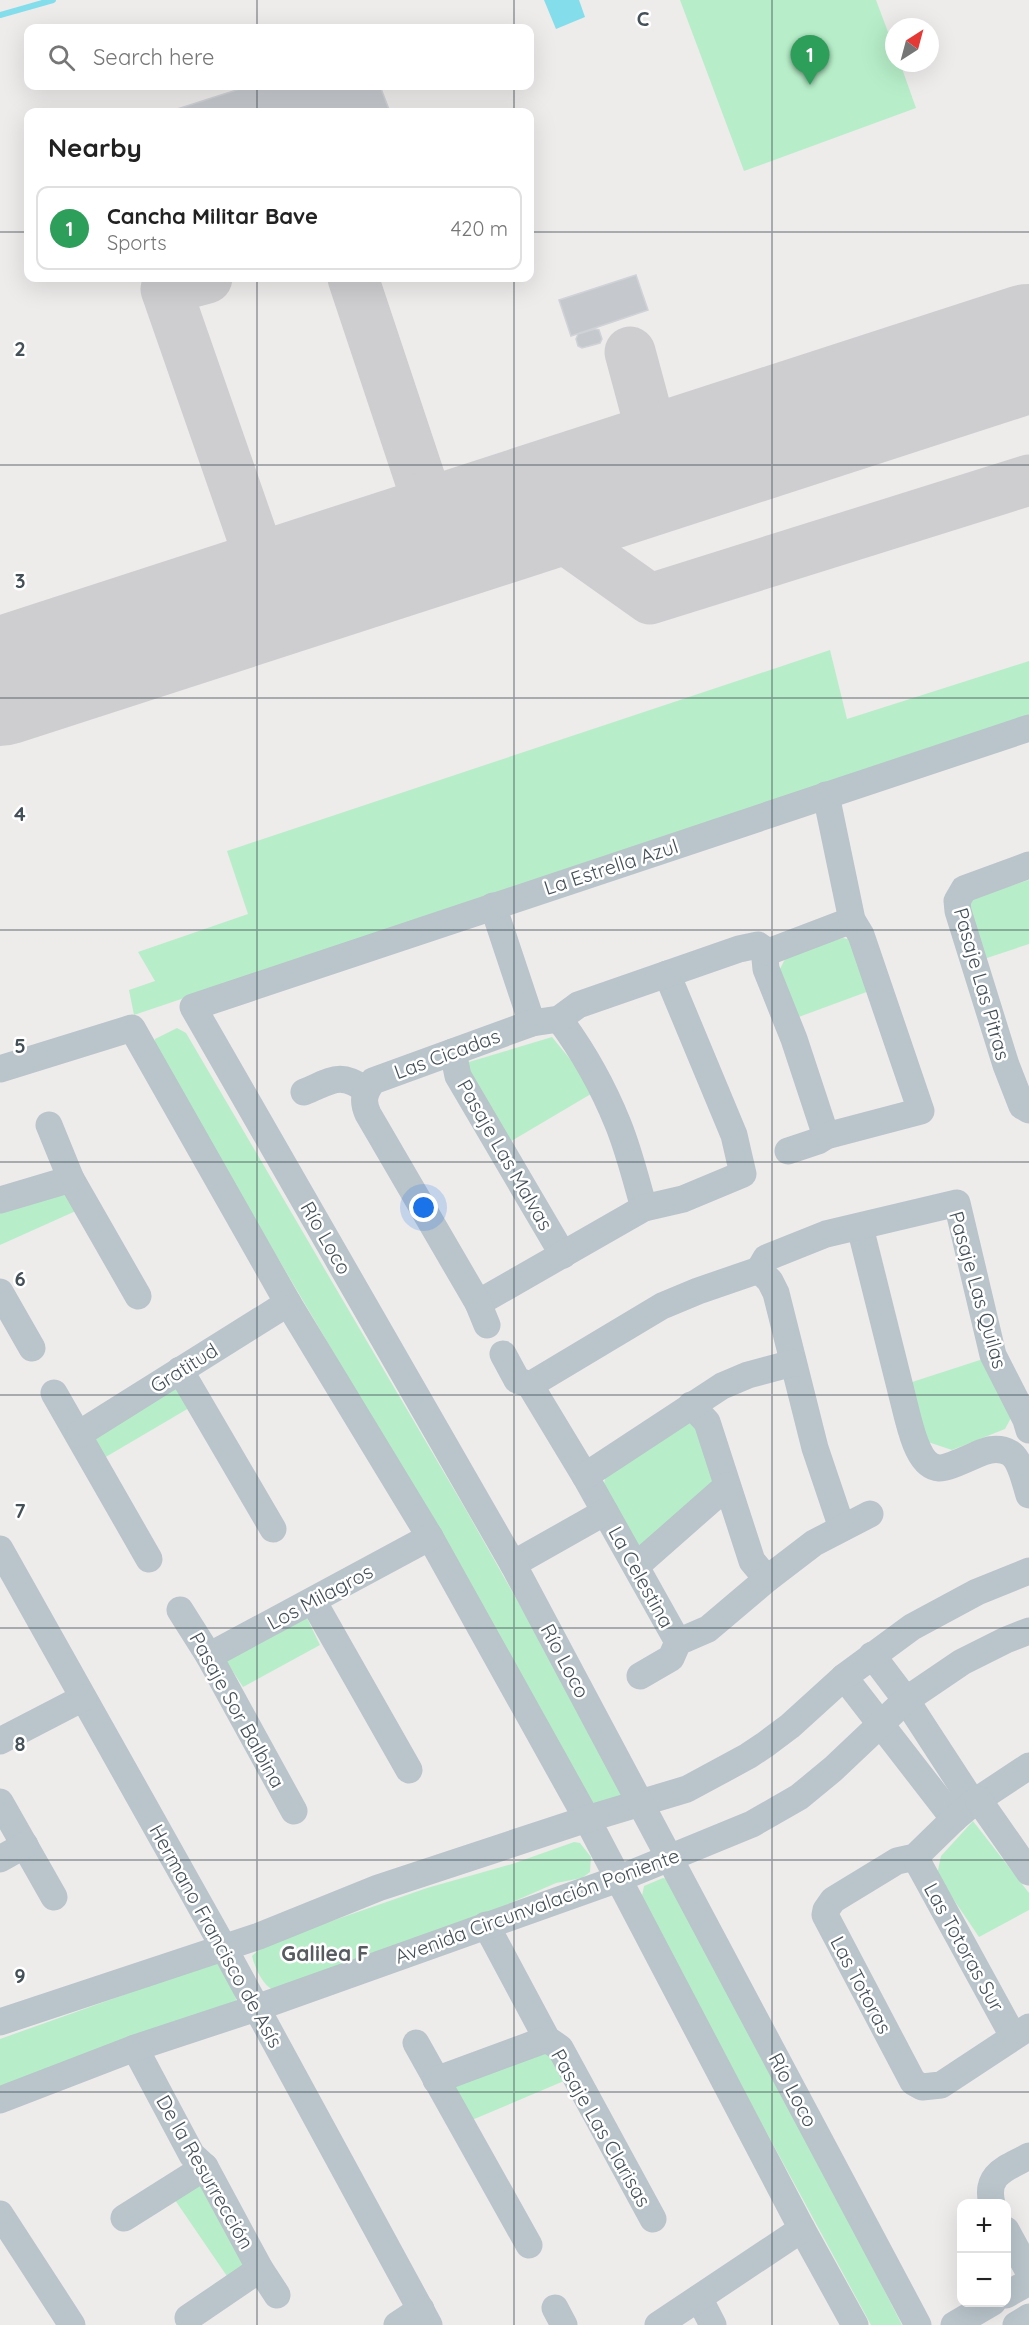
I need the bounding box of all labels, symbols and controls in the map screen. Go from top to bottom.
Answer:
text: C [637,6,650,31]
north arrow [885,18,939,72]
search box [24,24,534,90]
pin: 1 [790,36,830,85]
icon: search [45,41,78,74]
text: Search here [93,43,214,71]
text: Nearby [48,131,142,164]
text: Cancha Militar Bave [107,202,318,230]
text: 1 [66,216,73,241]
text: 420 m [451,216,508,241]
text: Sports [107,230,167,255]
text: 2 [14,336,26,361]
text: 3 [15,568,25,593]
text: 4 [14,801,26,826]
street label: La Estrella Azul [541,833,681,900]
street label: Pasaje Las Pitras [949,905,1016,1063]
street label: Las Cicadas [390,1023,503,1084]
text: 5 [14,1033,26,1058]
street label: Pasaje Las Malvas [452,1075,559,1235]
your location [409,1193,438,1222]
street label: Río Loco [296,1197,357,1279]
street label: Pasaje Las Quilas [944,1208,1013,1371]
text: 6 [14,1266,26,1291]
street label: Gratitud [145,1337,222,1398]
text: 7 [15,1498,26,1523]
street label: La Celestina [603,1522,680,1632]
street label: Los Milagros [263,1558,377,1635]
street label: Río Loco [536,1619,595,1702]
street label: Pasaje Sor Balbina [184,1628,291,1792]
text: 8 [15,1731,26,1756]
street label: Hermano Francisco de Asís [144,1820,288,2052]
street label: Avenida Circunvalación Poniente [391,1842,683,1969]
street label: Las Totoras Sur [919,1878,1010,2016]
street label: Las Totoras [825,1932,898,2038]
district label: Galilea F [281,1940,369,1966]
text: 9 [14,1963,26,1988]
street label: Pasaje Las Clarisas [546,2044,657,2211]
street label: Río Loco [764,2048,823,2131]
street label: De la Resurrección [151,2090,260,2253]
map controls [957,2199,1011,2307]
button: + [957,2199,1011,2253]
button: − [957,2253,1011,2307]

